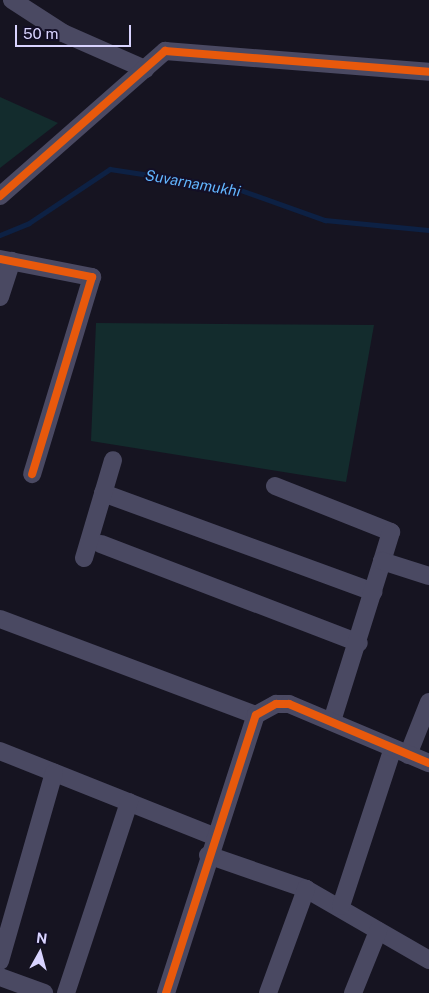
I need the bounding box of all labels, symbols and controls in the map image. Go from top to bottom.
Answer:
scale bar [18,15,134,47]
text: 50 m [23,25,58,42]
water label: Suvarnamukhi [144,166,242,200]
north arrow [15,928,65,978]
text: N [35,930,48,947]

